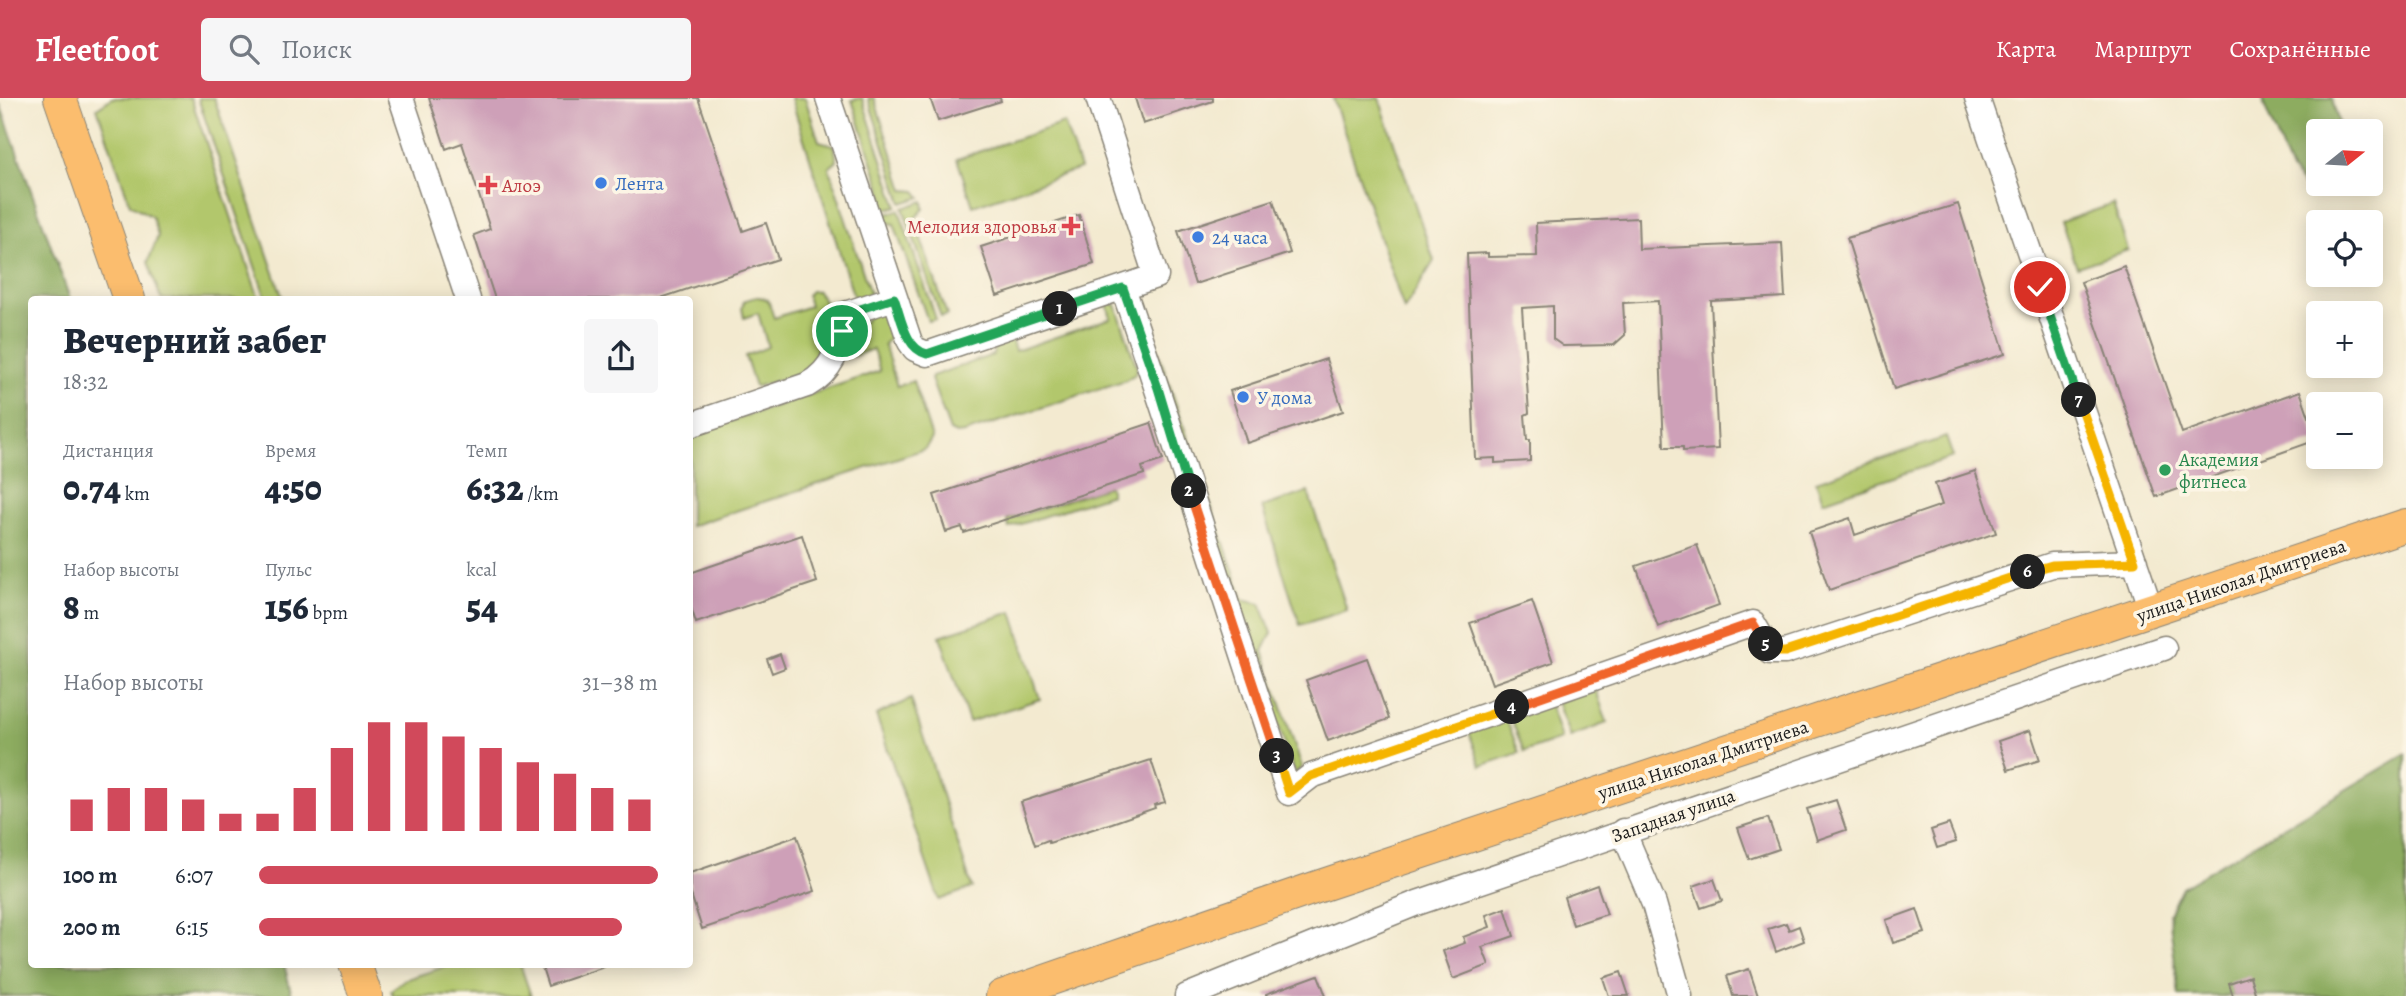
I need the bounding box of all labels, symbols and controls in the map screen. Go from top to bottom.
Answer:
search box [201,18,691,81]
text: Fleetfoot [35,27,159,72]
icon: search [225,30,263,68]
text: Поиск [281,32,352,67]
text: Карта [1996,33,2056,65]
text: Маршрут [2094,33,2192,65]
text: Сохранённые [2230,33,2371,65]
north arrow [2306,119,2384,196]
map controls [2306,119,2383,469]
place label: Лента [615,171,664,197]
place label: Алоэ [501,173,541,199]
marker: Лента [593,175,609,191]
marker: Алоэ [480,177,496,193]
button: locate [2306,210,2383,287]
place label: Мелодия здоровья [907,214,1057,240]
marker: Мелодия здоровья [1063,218,1079,234]
place label: 24 часа [1212,225,1268,251]
marker: 24 часа [1190,229,1206,245]
pin [2010,257,2070,317]
icon: check [2021,268,2059,306]
pin: 1 [1042,292,1078,326]
text: 1 [1056,295,1063,321]
pin [812,301,872,361]
button: + [2306,301,2383,378]
icon: arrive [823,312,861,350]
text: Вечерний забег [63,314,326,366]
button: share [584,319,658,393]
text: 18:32 [63,366,108,397]
pin: 7 [2062,382,2096,418]
place label: У дома [1257,385,1312,411]
text: 7 [2074,386,2083,412]
marker: У дома [1235,389,1251,405]
button: − [2306,392,2383,469]
text: Дистанция [63,438,154,464]
text: Время [265,438,316,464]
text: Темп [466,438,508,464]
place label: Академия фитнеса [2178,447,2259,495]
marker: Академия фитнеса [2157,462,2173,478]
text: 0.74 [63,464,121,512]
text: 4:50 [265,464,322,512]
text: 6:32 [466,464,524,512]
pin: 2 [1172,474,1206,508]
text: 2 [1184,477,1193,503]
text: km [121,481,150,507]
text: /km [524,481,559,507]
street label: улица Николая Дмитриева [2132,533,2350,629]
pin: 6 [2010,554,2046,589]
text: Набор высоты [63,557,179,583]
text: Пульс [265,557,312,583]
text: kcal [466,557,497,583]
text: 6 [2023,558,2032,584]
text: 8 [63,583,80,631]
text: 156 [265,583,309,631]
text: 54 [466,583,498,631]
text: m [80,600,99,626]
text: bpm [309,600,348,626]
pin: 5 [1748,626,1784,662]
text: 5 [1761,630,1770,656]
text: Набор высоты [63,667,204,698]
text: 31–38 m [582,667,658,698]
pin: 4 [1494,690,1530,724]
text: 4 [1507,693,1516,719]
street label: улица Николая Дмитриева [1594,714,1812,807]
pin: 3 [1260,738,1294,774]
text: 3 [1272,742,1281,768]
street label: Западная улица [1608,783,1739,849]
text: 100 m [63,860,118,891]
text: 6:07 [175,860,213,891]
text: 200 m [63,912,121,943]
text: 6:15 [175,912,209,943]

